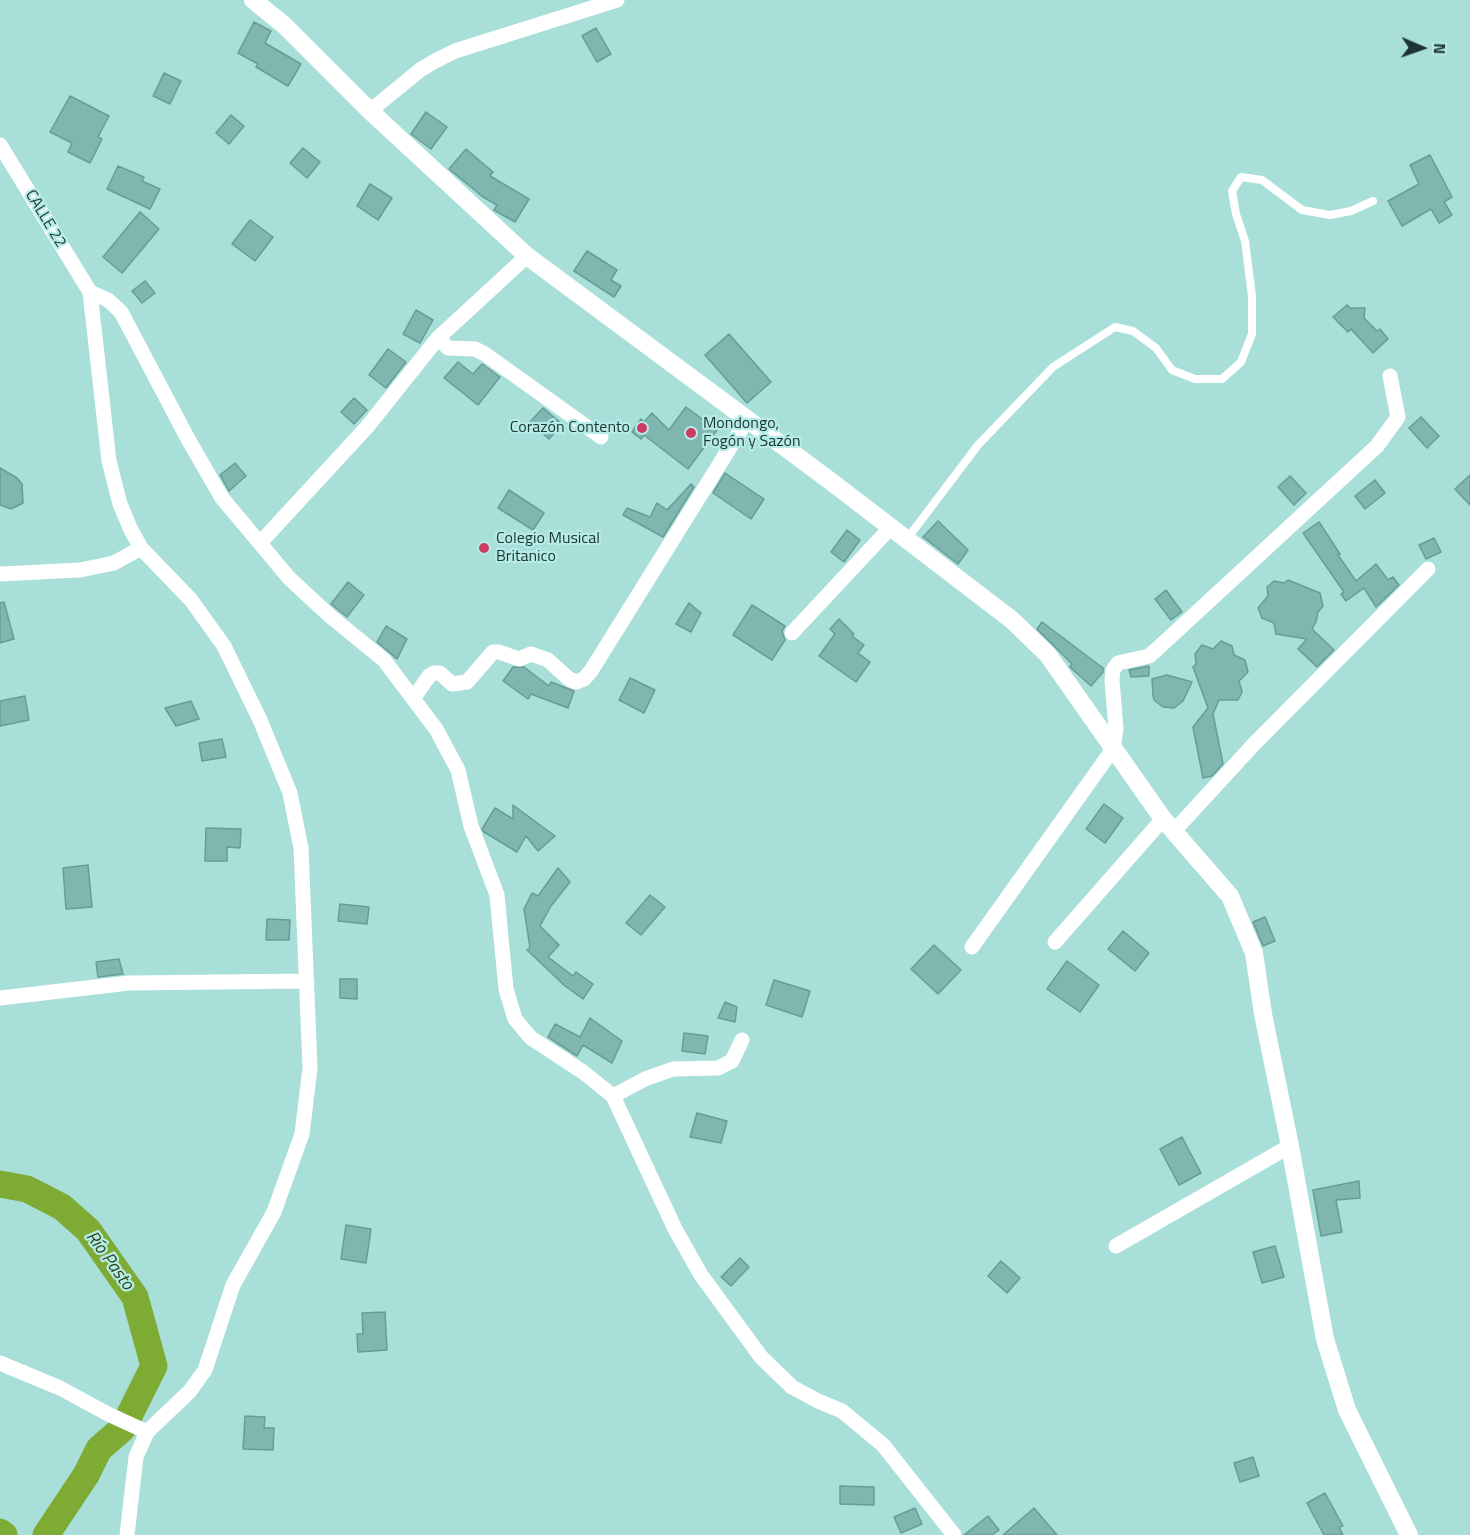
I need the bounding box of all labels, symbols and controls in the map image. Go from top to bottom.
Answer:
north arrow [1392,18,1452,78]
text: N [1428,43,1452,55]
street label: CALLE 22 [20,187,70,251]
place label: Mondongo, Fogón y Sazón [703,414,801,452]
place label: Corazón Contento [510,418,630,438]
marker: Corazón Contento [635,421,649,435]
marker: Mondongo, Fogón y Sazón [684,426,698,440]
place label: Colegio Musical Britanico [496,529,600,567]
marker: Colegio Musical Britanico [477,541,491,555]
water label: Río Pasto [80,1227,138,1295]

